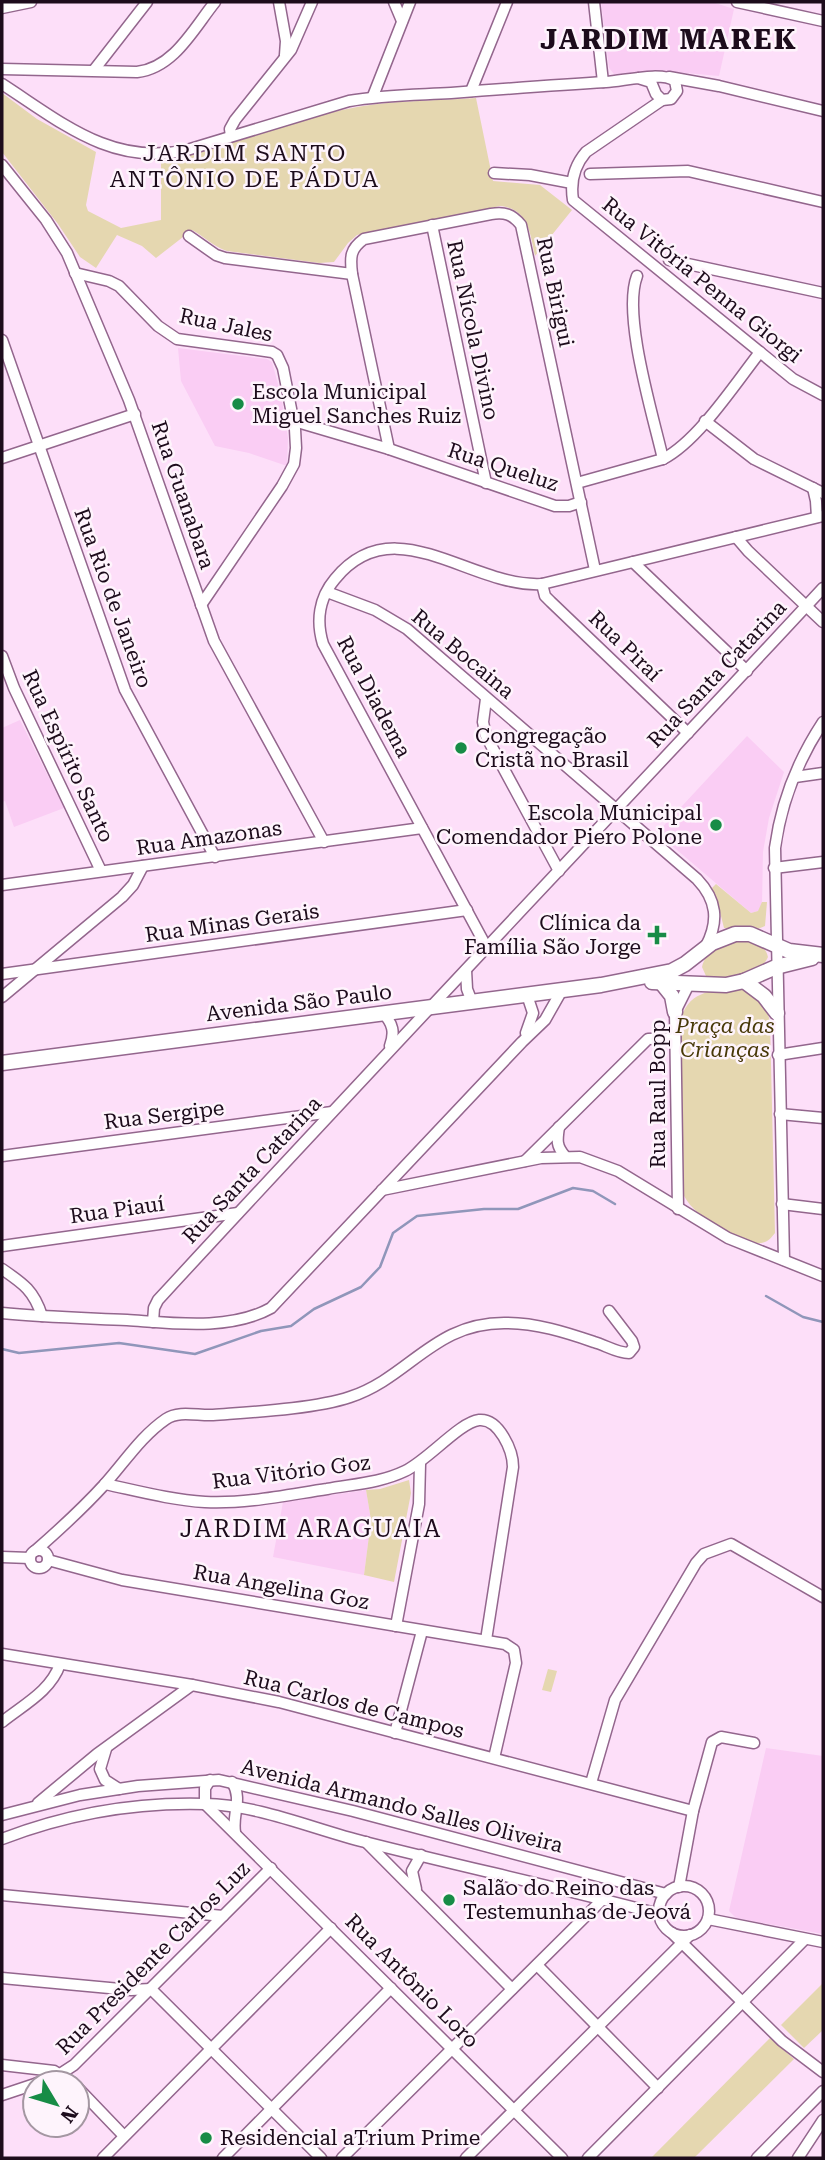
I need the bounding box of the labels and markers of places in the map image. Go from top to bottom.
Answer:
place label: Escola Municipal Miguel Sanches Ruiz [252,380,461,428]
marker: Escola Municipal Miguel Sanches Ruiz [230,396,246,412]
place label: Congregação Cristã no Brasil [475,724,629,772]
marker: Congregação Cristã no Brasil [453,740,469,756]
place label: Escola Municipal Comendador Piero Polone [436,801,703,849]
marker: Escola Municipal Comendador Piero Polone [708,817,724,833]
place label: Clínica da Família São Jorge [464,911,642,959]
marker: Clínica da Família São Jorge [647,925,667,945]
place label: Salão do Reino das Testemunhas de Jeová [463,1876,692,1924]
marker: Salão do Reino das Testemunhas de Jeová [441,1892,457,1908]
place label: Residencial aTrium Prime [220,2126,480,2150]
marker: Residencial aTrium Prime [198,2130,214,2146]

